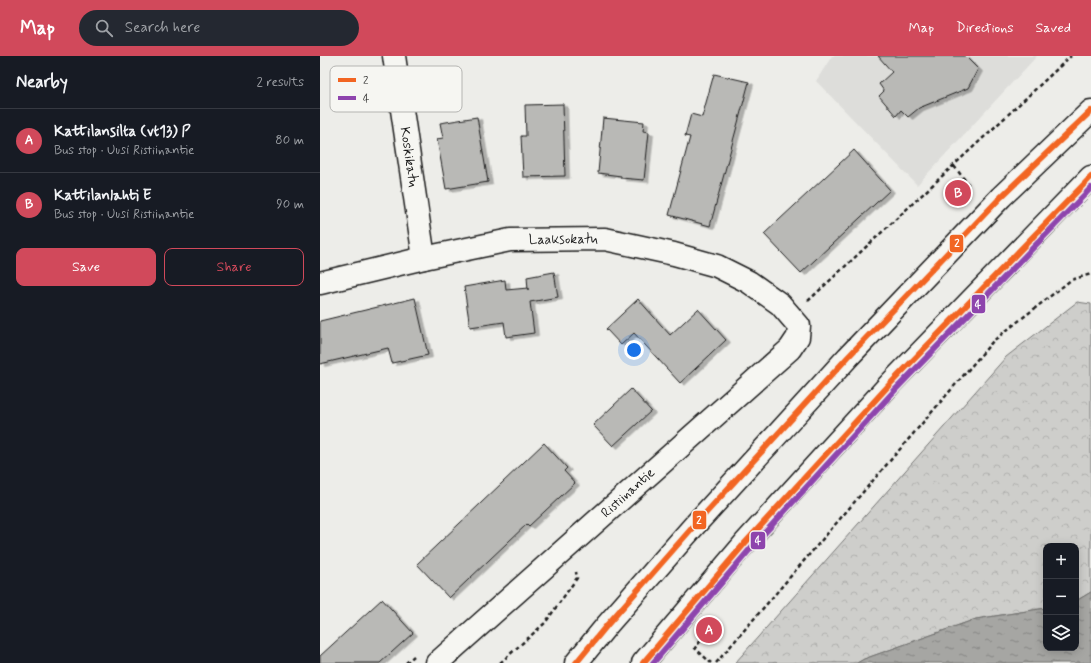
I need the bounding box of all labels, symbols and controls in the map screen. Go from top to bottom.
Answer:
search box [79,10,359,46]
text: Map [20,16,55,41]
icon: search [93,17,115,39]
text: Search here [125,18,200,38]
text: Map [908,19,934,37]
text: Directions [956,19,1014,37]
text: Saved [1036,19,1071,37]
legend [330,66,462,112]
text: Nearby [16,71,68,93]
text: 2 results [257,74,304,91]
text: 2 [363,74,369,88]
text: 4 [363,92,370,106]
text: Kattilansilta (vt13) P [54,122,191,142]
street label: Koskikatu [396,126,422,189]
text: A [25,132,33,149]
text: 80 m [275,132,304,149]
text: Bus stop · Uusi Ristiinantie [54,142,194,159]
pin: B [945,178,971,208]
text: Kattilanlahti E [54,186,152,206]
text: B [25,196,33,213]
text: 90 m [276,196,304,213]
text: Bus stop · Uusi Ristiinantie [54,206,194,223]
street label: Laaksokatu [529,230,598,249]
line badge: 2 [949,234,964,253]
text: 2 [954,237,960,251]
button: Save [16,248,156,286]
button: Share [164,248,304,286]
line badge: 4 [971,294,986,314]
text: 4 [975,298,982,312]
your location [624,340,644,360]
street label: Ristiinantie [597,464,659,522]
line badge: 2 [692,510,707,530]
text: 2 [696,514,702,528]
line badge: 4 [750,531,766,550]
text: 4 [755,534,762,548]
map controls [1043,543,1079,651]
button: + [1043,543,1079,579]
button: − [1043,579,1079,615]
pin: A [696,615,722,645]
button: layers [1043,615,1079,651]

